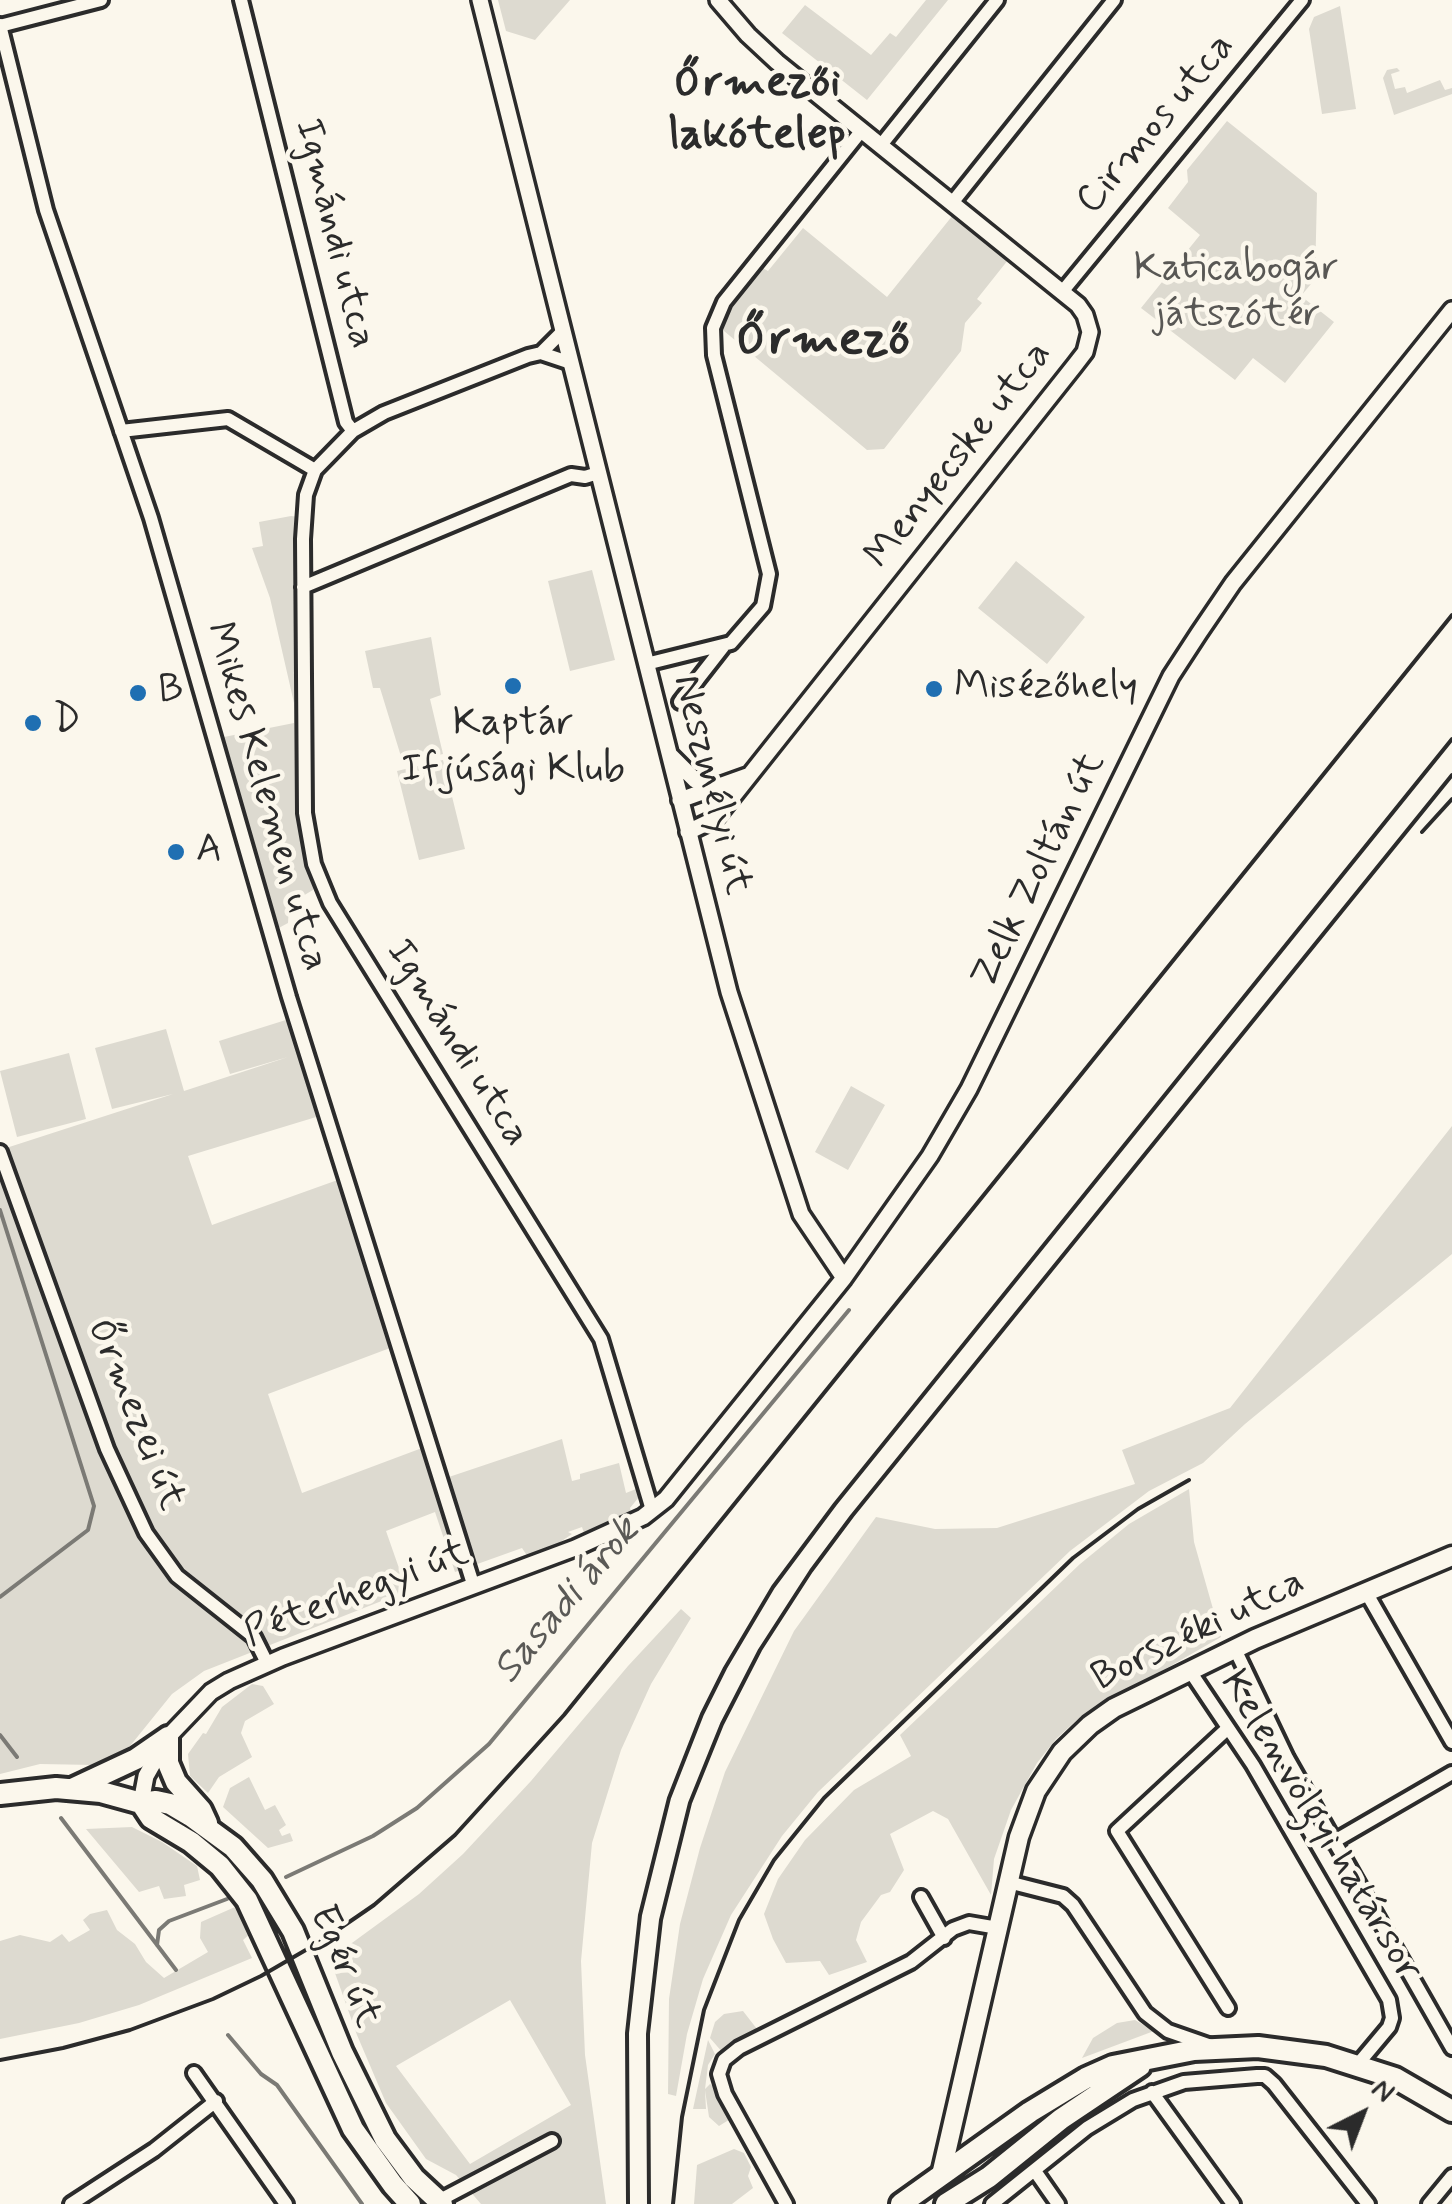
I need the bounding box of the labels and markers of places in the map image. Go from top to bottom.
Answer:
place label: Misézőhely [954,665,1138,713]
place label: B [158,669,183,717]
marker: Kaptár Ifjúsági Klub [502,675,524,697]
marker: Misézőhely [923,678,945,700]
marker: B [127,682,149,704]
place label: D [53,699,81,747]
place label: Kaptár Ifjúsági Klub [401,702,625,796]
marker: D [22,712,44,734]
place label: A [196,828,222,876]
marker: A [165,841,187,863]

